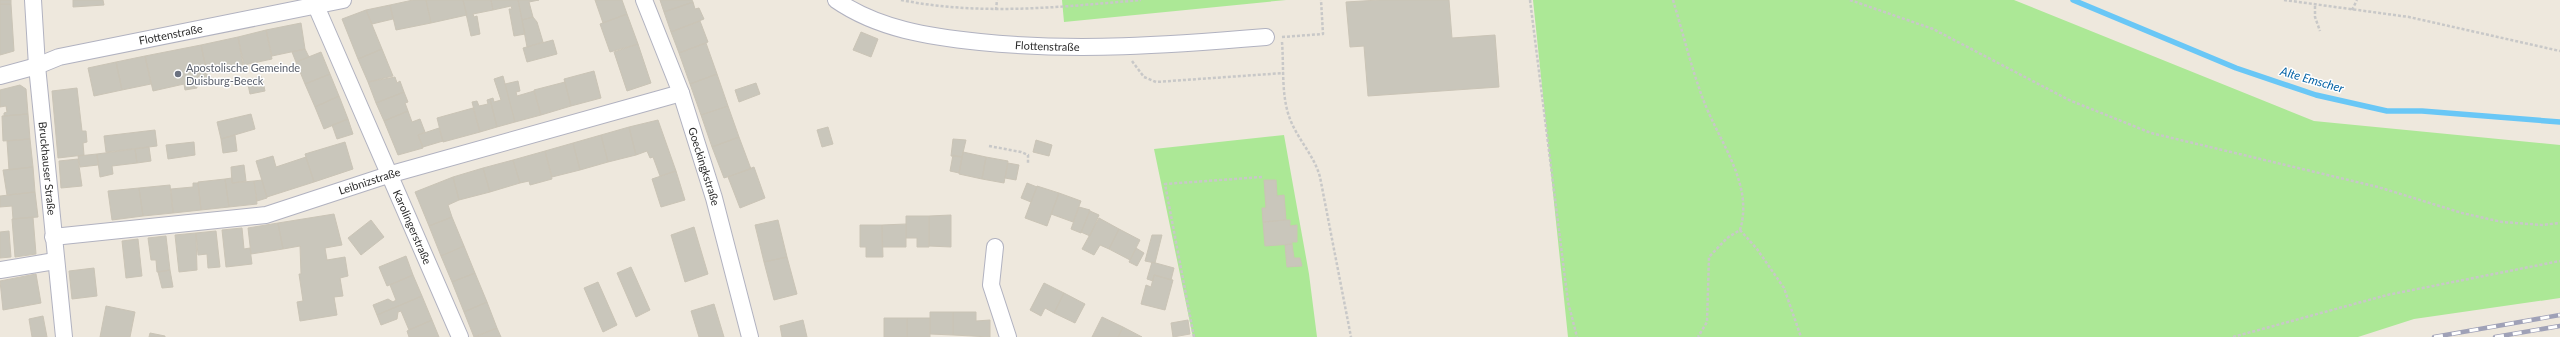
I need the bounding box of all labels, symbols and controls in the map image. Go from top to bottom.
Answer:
street label: Flottenstraße [138,21,204,47]
street label: Flottenstraße [1015,38,1080,53]
place label: Apostolische Gemeinde Duisburg-Beeck [186,61,300,87]
water label: Alte Emscher [2278,63,2346,96]
marker: Apostolische Gemeinde Duisburg-Beeck [173,69,183,79]
street label: Bruckhauser Straße [37,121,59,216]
street label: Goeckingkstraße [686,125,723,207]
street label: Leibnizstraße [337,165,402,197]
street label: Karolingerstraße [391,188,435,266]

